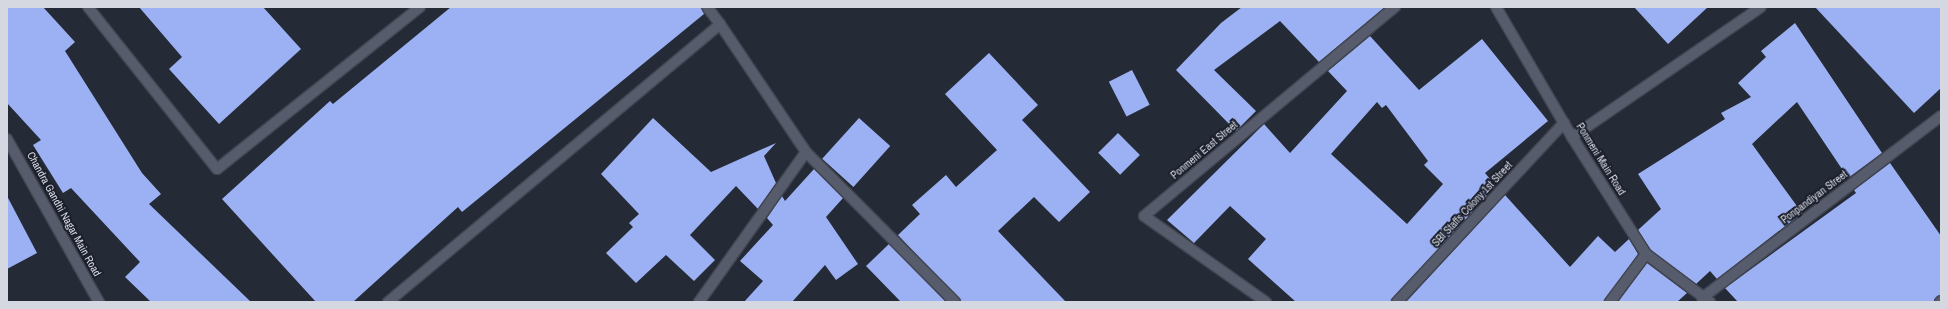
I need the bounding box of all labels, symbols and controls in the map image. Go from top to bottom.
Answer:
street label: Ponmeni East Street [1168,118,1240,182]
street label: Ponmeni Main Road [1573,120,1629,198]
street label: Chandra Gandhi Nagar Main Road [24,149,104,279]
street label: SBI Staffs Colony 1st Street [1429,159,1515,249]
street label: Ponpandiyan Street [1778,168,1850,226]

